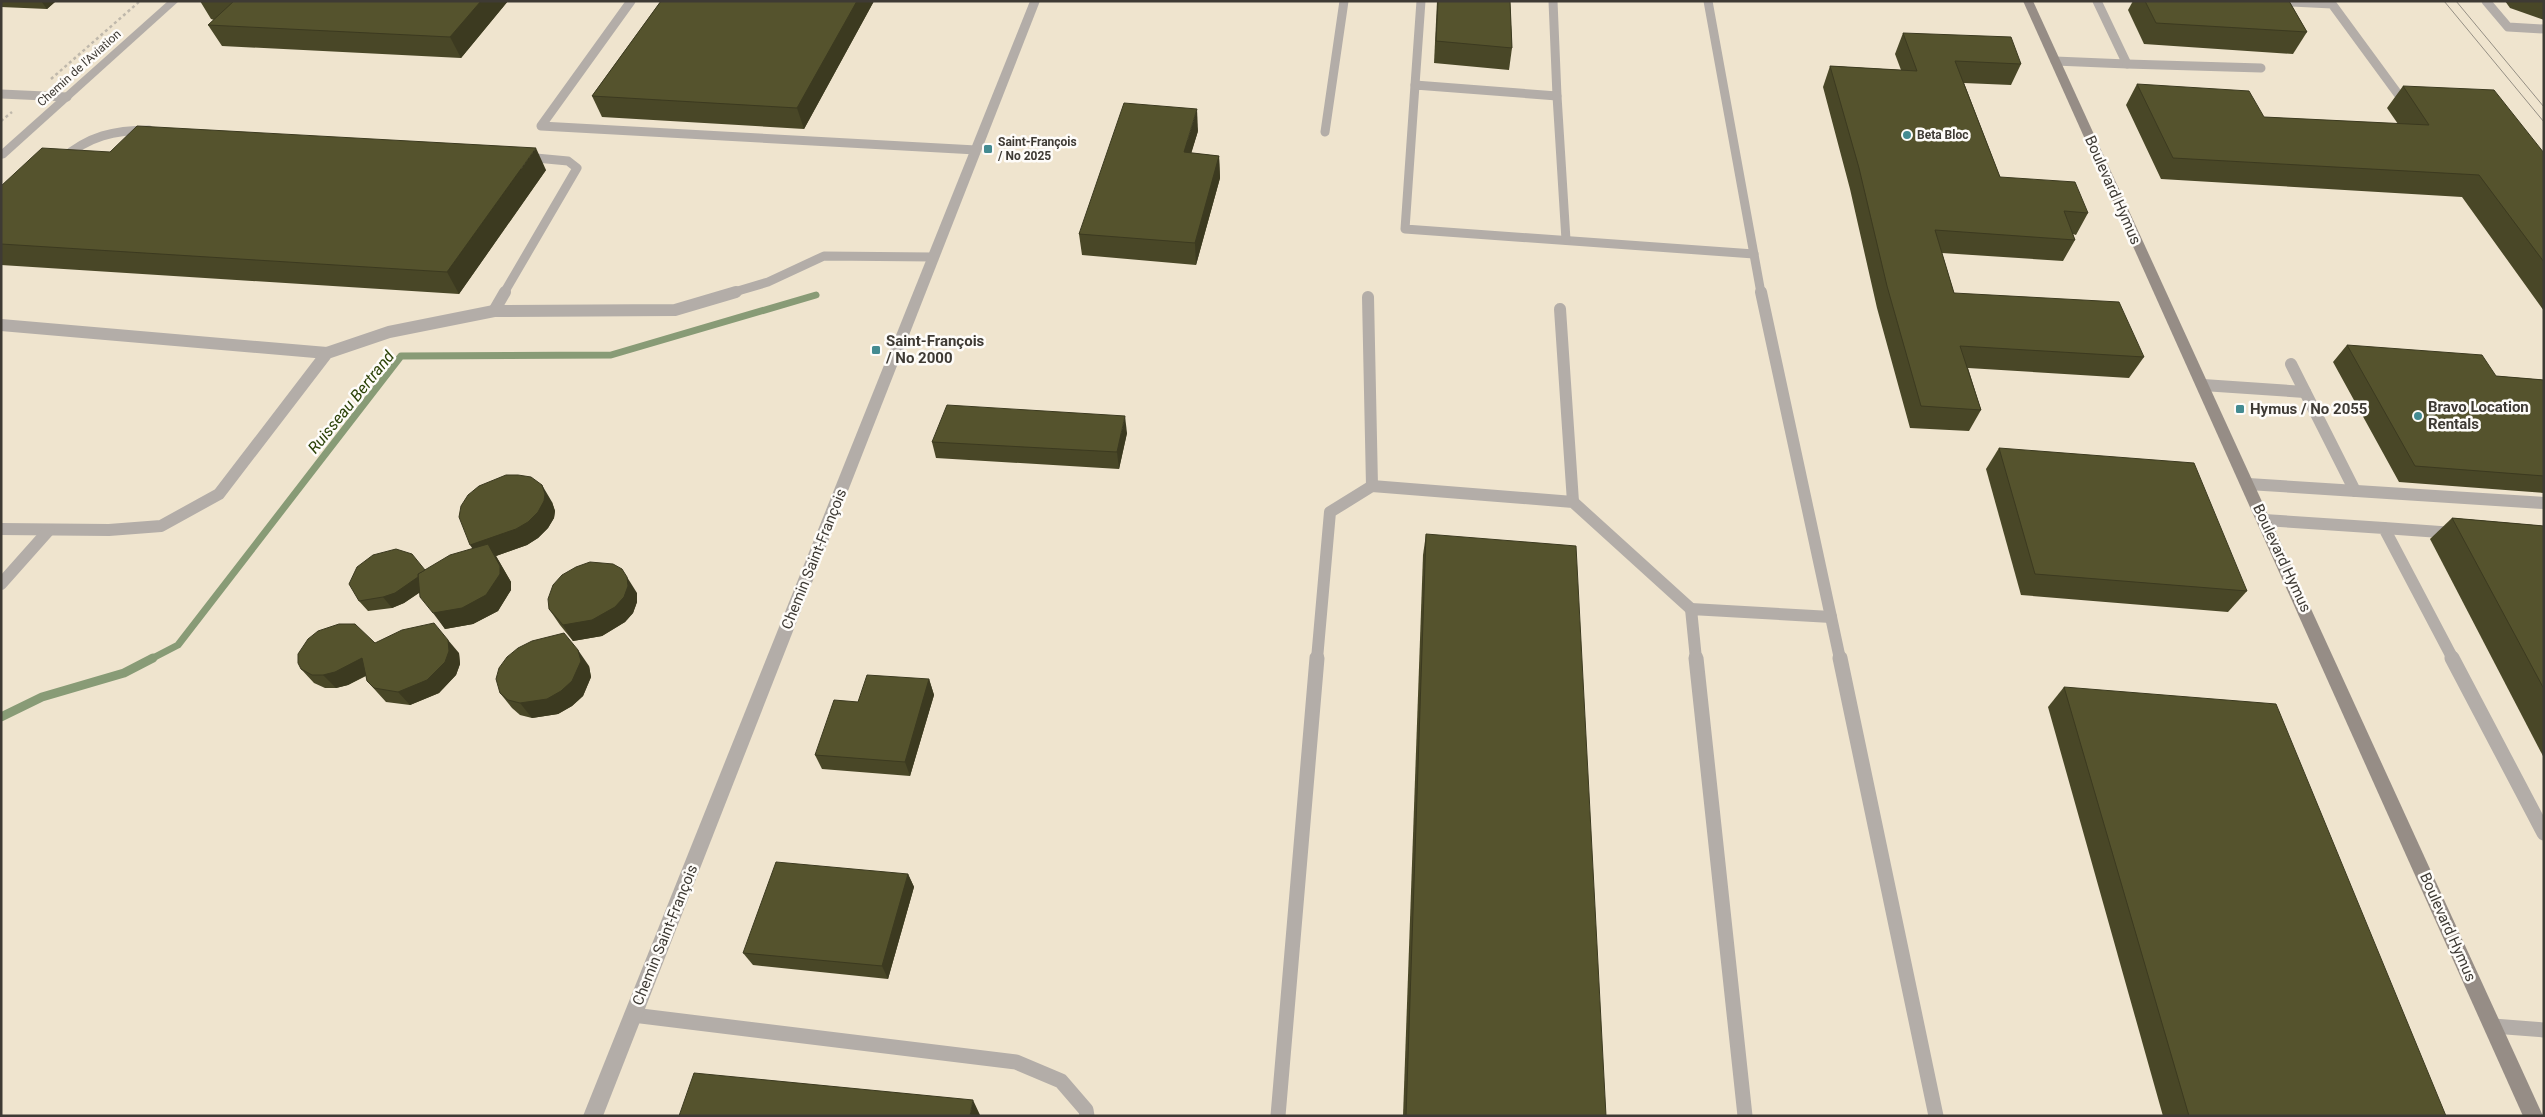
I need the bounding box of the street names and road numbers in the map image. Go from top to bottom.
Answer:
street label: Chemin de l'Aviation [34,27,124,109]
street label: Boulevard Hymus [2081,133,2145,247]
street label: Chemin Saint-François [778,486,850,632]
street label: Boulevard Hymus [2249,501,2315,615]
street label: Chemin Saint-François [629,862,701,1008]
street label: Boulevard Hymus [2416,870,2480,984]

